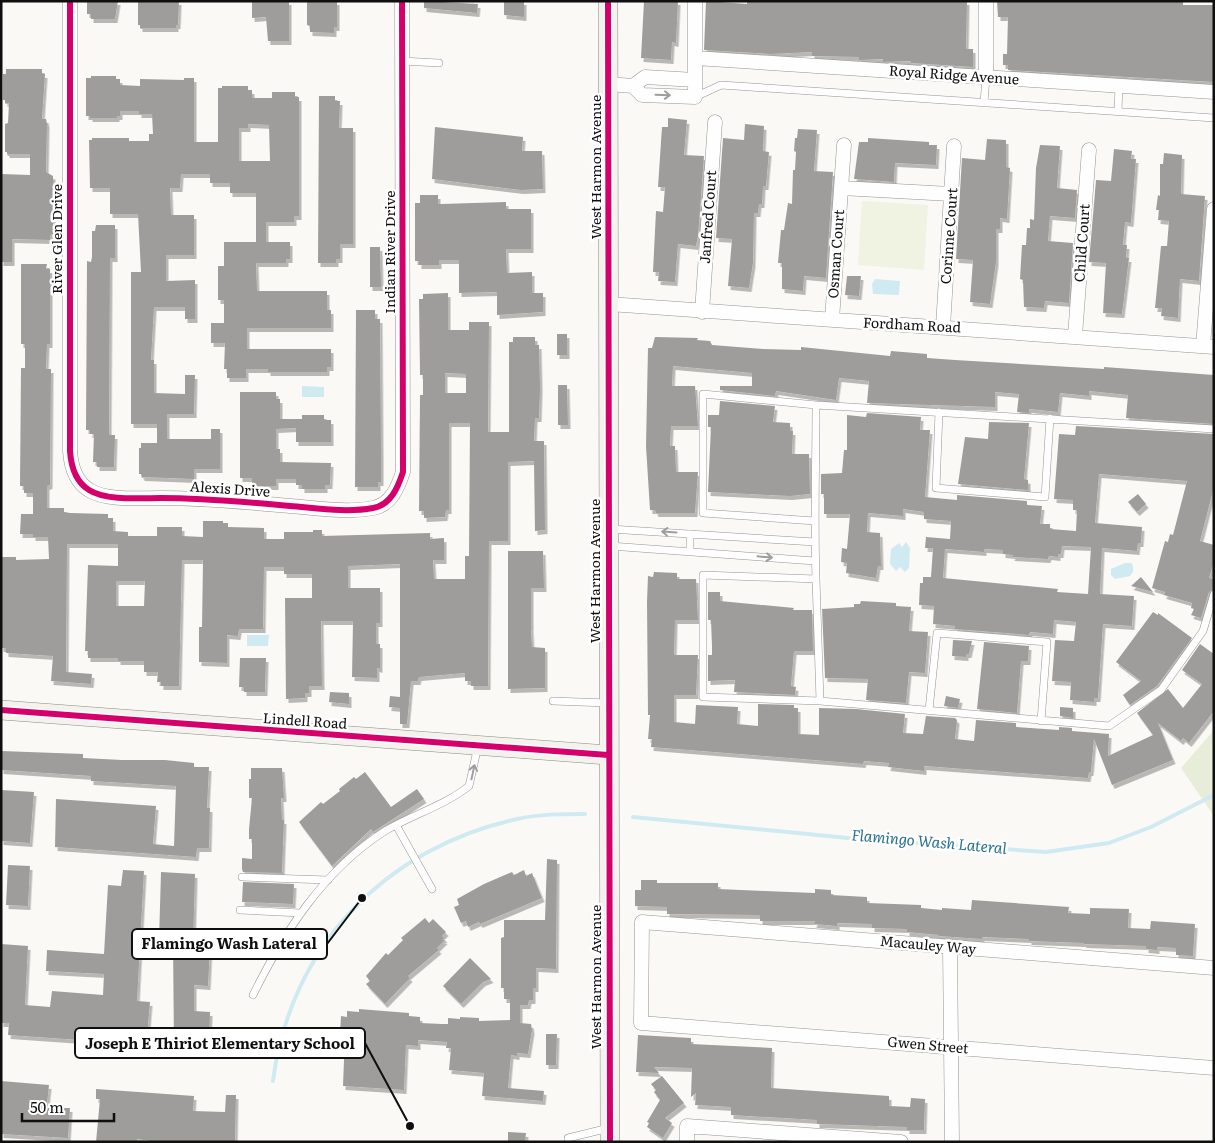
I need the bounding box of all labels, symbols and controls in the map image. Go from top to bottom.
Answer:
street label: Royal Ridge Avenue [888,59,1020,89]
one-way arrow [654,91,670,100]
street label: West Harmon Avenue [585,95,605,239]
street label: Janfred Court [694,169,720,264]
street label: River Glen Drive [46,184,66,294]
street label: Corinne Court [935,187,961,285]
street label: Indian River Drive [379,190,399,314]
street label: Child Court [1068,203,1094,283]
street label: Osman Court [822,208,848,299]
street label: Fordham Road [863,311,962,337]
street label: Alexis Drive [189,475,271,501]
street label: West Harmon Avenue [584,499,604,643]
one-way arrow [661,528,677,537]
one-way arrow [757,553,773,562]
street label: Lindell Road [262,707,348,733]
one-way arrow [469,765,478,781]
water label: Flamingo Wash Lateral [851,822,1008,859]
street label: West Harmon Avenue [585,905,605,1049]
callout: Flamingo Wash Lateral [132,929,327,959]
street label: Macauley Way [879,930,978,958]
text: Flamingo Wash Lateral [141,931,317,954]
callout: Joseph E Thiriot Elementary School [75,1028,365,1058]
street label: Gwen Street [887,1030,970,1058]
text: Joseph E Thiriot Elementary School [85,1031,356,1054]
scale bar [22,1090,115,1122]
text: 50 m [30,1095,64,1118]

